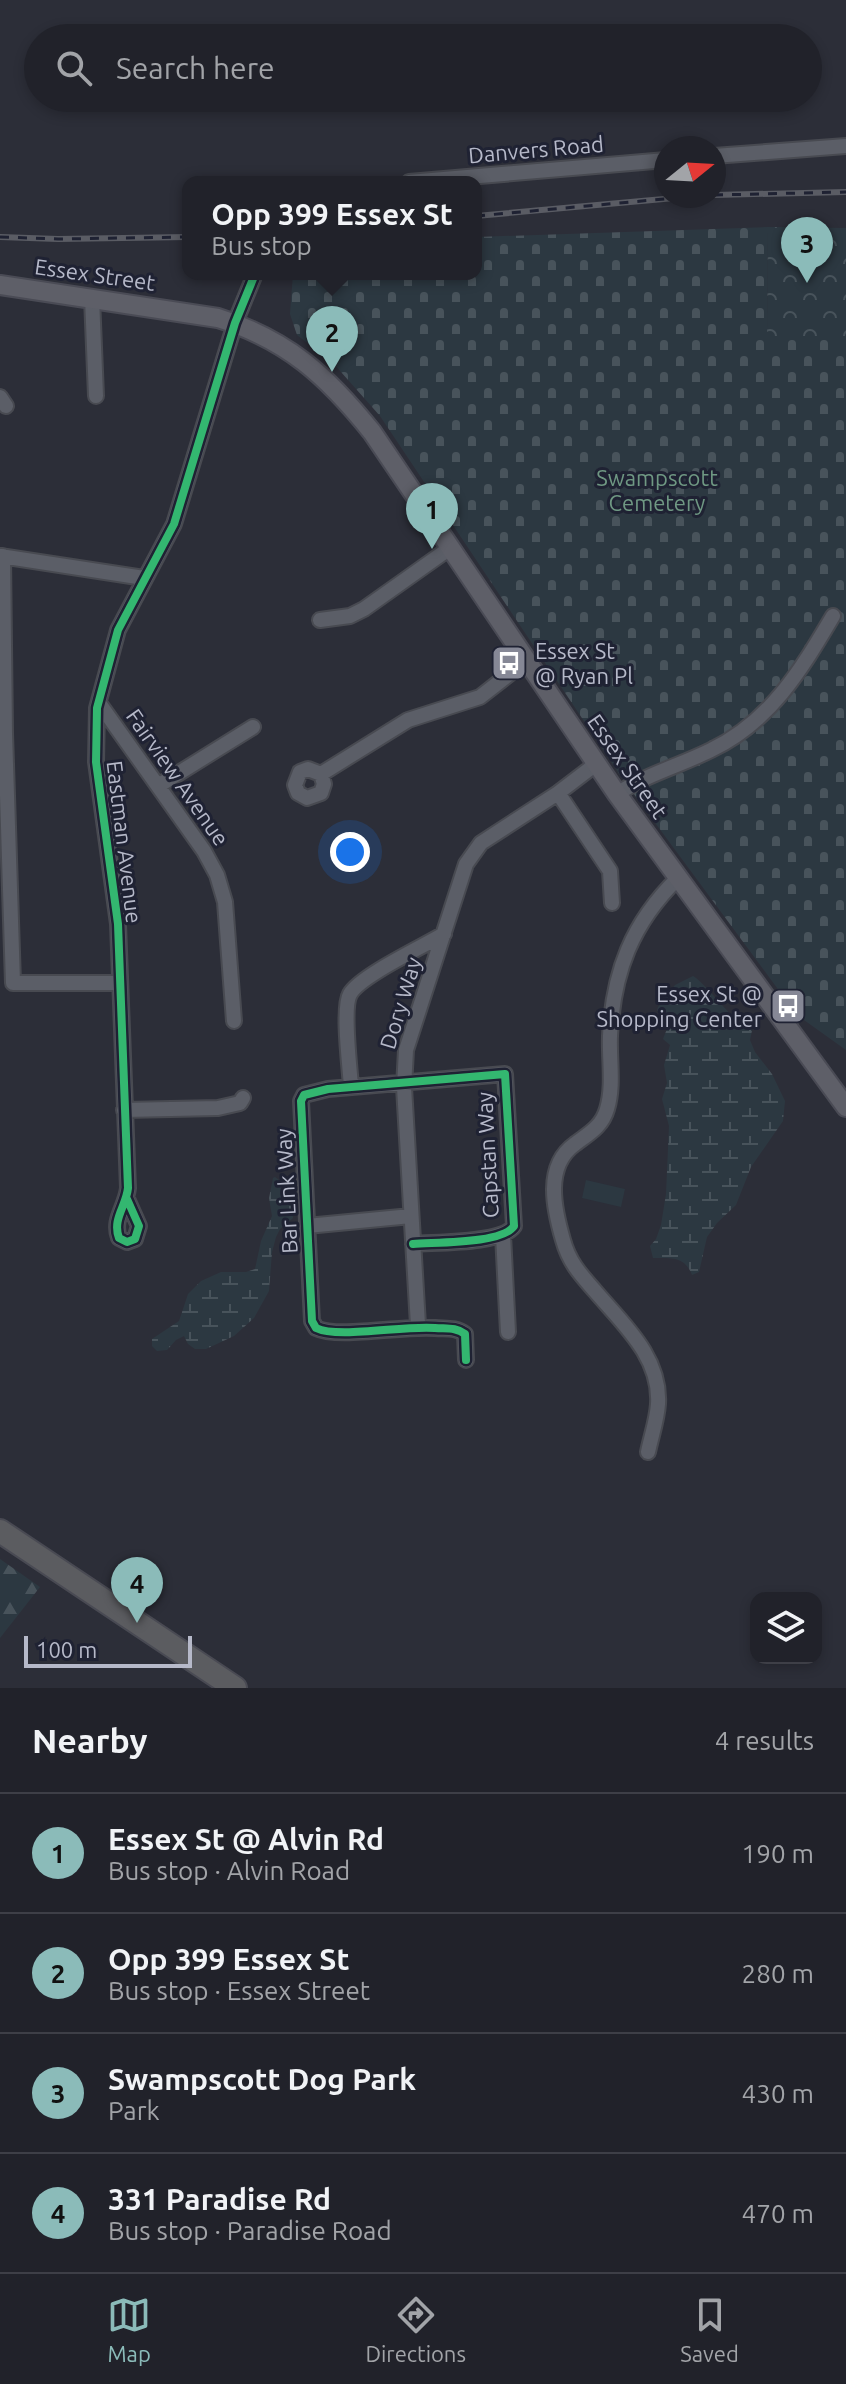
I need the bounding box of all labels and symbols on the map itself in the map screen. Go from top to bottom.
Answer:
street label: Danvers Road [467,131,605,167]
north arrow [654,136,726,208]
pin: 3 [781,217,833,283]
street label: Essex Street [33,253,157,295]
pin: 2 [306,306,358,372]
park label: Swampscott Cemetery [596,465,718,515]
pin: 1 [406,483,458,549]
place label: Essex St @ Ryan Pl [535,638,633,688]
bus stop icon: Essex St @ Ryan Pl [490,644,528,682]
street label: Fairview Avenue [122,704,234,850]
street label: Essex Street [583,709,673,823]
street label: Eastman Avenue [103,759,147,925]
your location [330,832,370,872]
street label: Dory Way [374,954,426,1052]
place label: Essex St @ Shopping Center [596,981,763,1031]
bus stop icon: Essex St @ Shopping Center [769,987,807,1025]
street label: Capstan Way [471,1091,503,1219]
street label: Bar Link Way [270,1127,302,1254]
pin: 4 [111,1557,163,1623]
scale bar [24,1632,192,1668]

